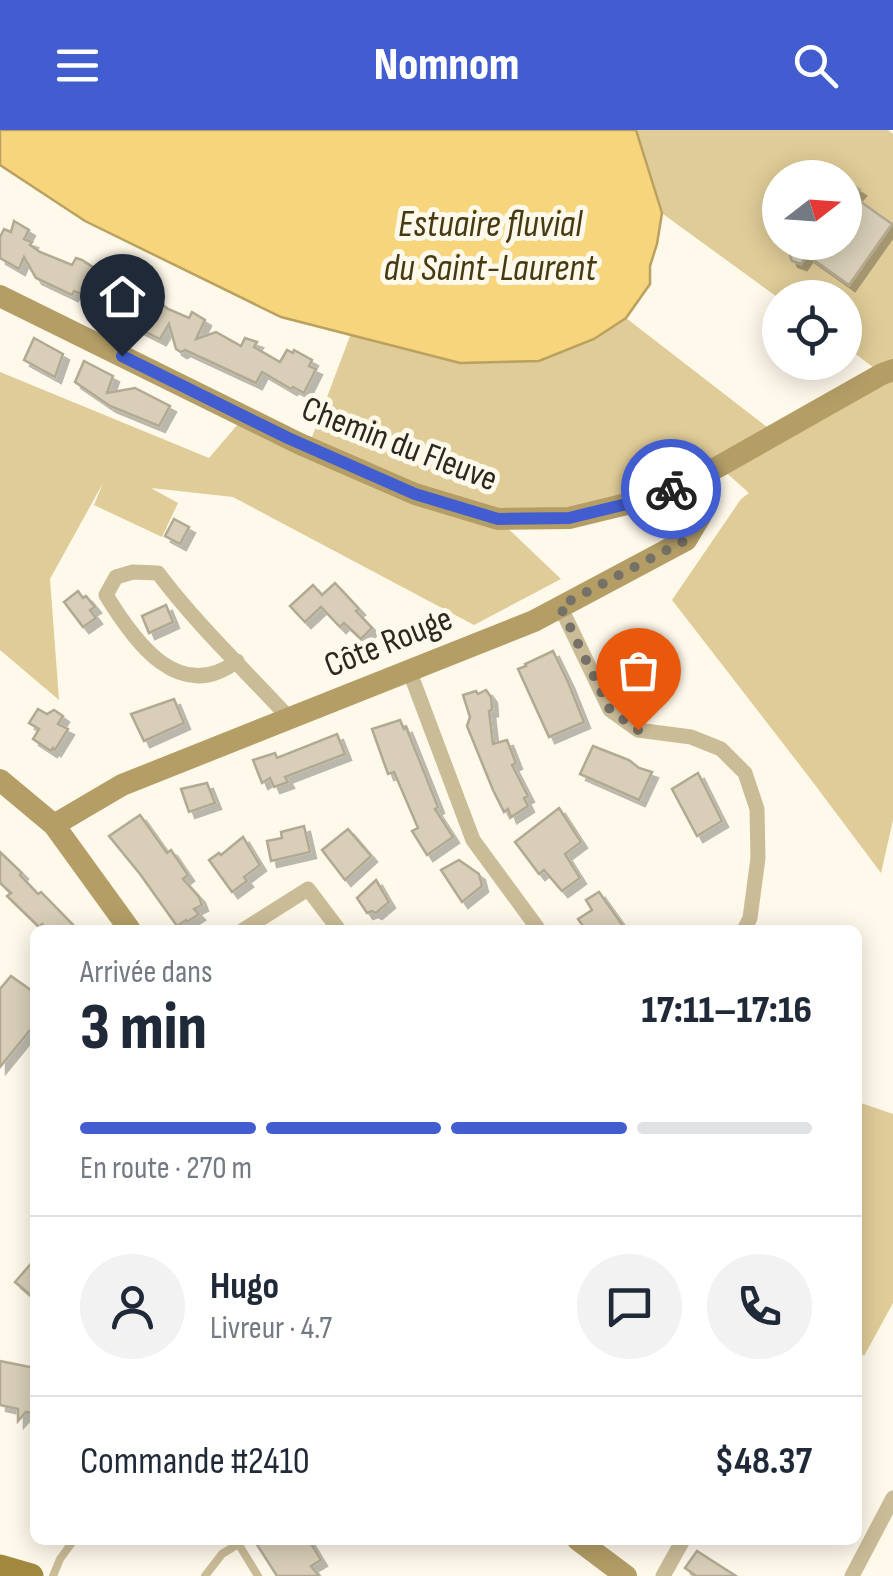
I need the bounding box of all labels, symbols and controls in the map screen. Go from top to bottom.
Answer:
icon: menu [50,38,105,93]
text: Nomnom [374,38,519,93]
icon: search [788,38,843,93]
north arrow [762,160,862,260]
map controls [762,160,862,380]
water label: Estuaire fluvial du Saint-Laurent [384,202,598,291]
pin [80,254,165,357]
icon: home [95,269,150,324]
button: locate [762,280,862,380]
street label: Chemin du Fleuve [296,387,503,501]
courier [621,439,721,539]
icon: bike [644,462,699,517]
street label: Côte Rouge [318,597,459,687]
pin [596,628,681,731]
icon: bag [611,643,666,698]
text: Arrivée dans [80,953,212,992]
text: 17:11–17:16 [642,988,812,1033]
text: 3 min [80,990,207,1068]
text: En route · 270 m [80,1149,252,1188]
button: person [80,1254,185,1359]
button: chat [577,1254,682,1359]
button: phone [707,1254,812,1359]
text: Hugo [210,1264,279,1309]
text: Livreur · 4.7 [210,1309,332,1348]
text: Commande #2410 [80,1439,310,1484]
text: $48.37 [715,1439,812,1484]

